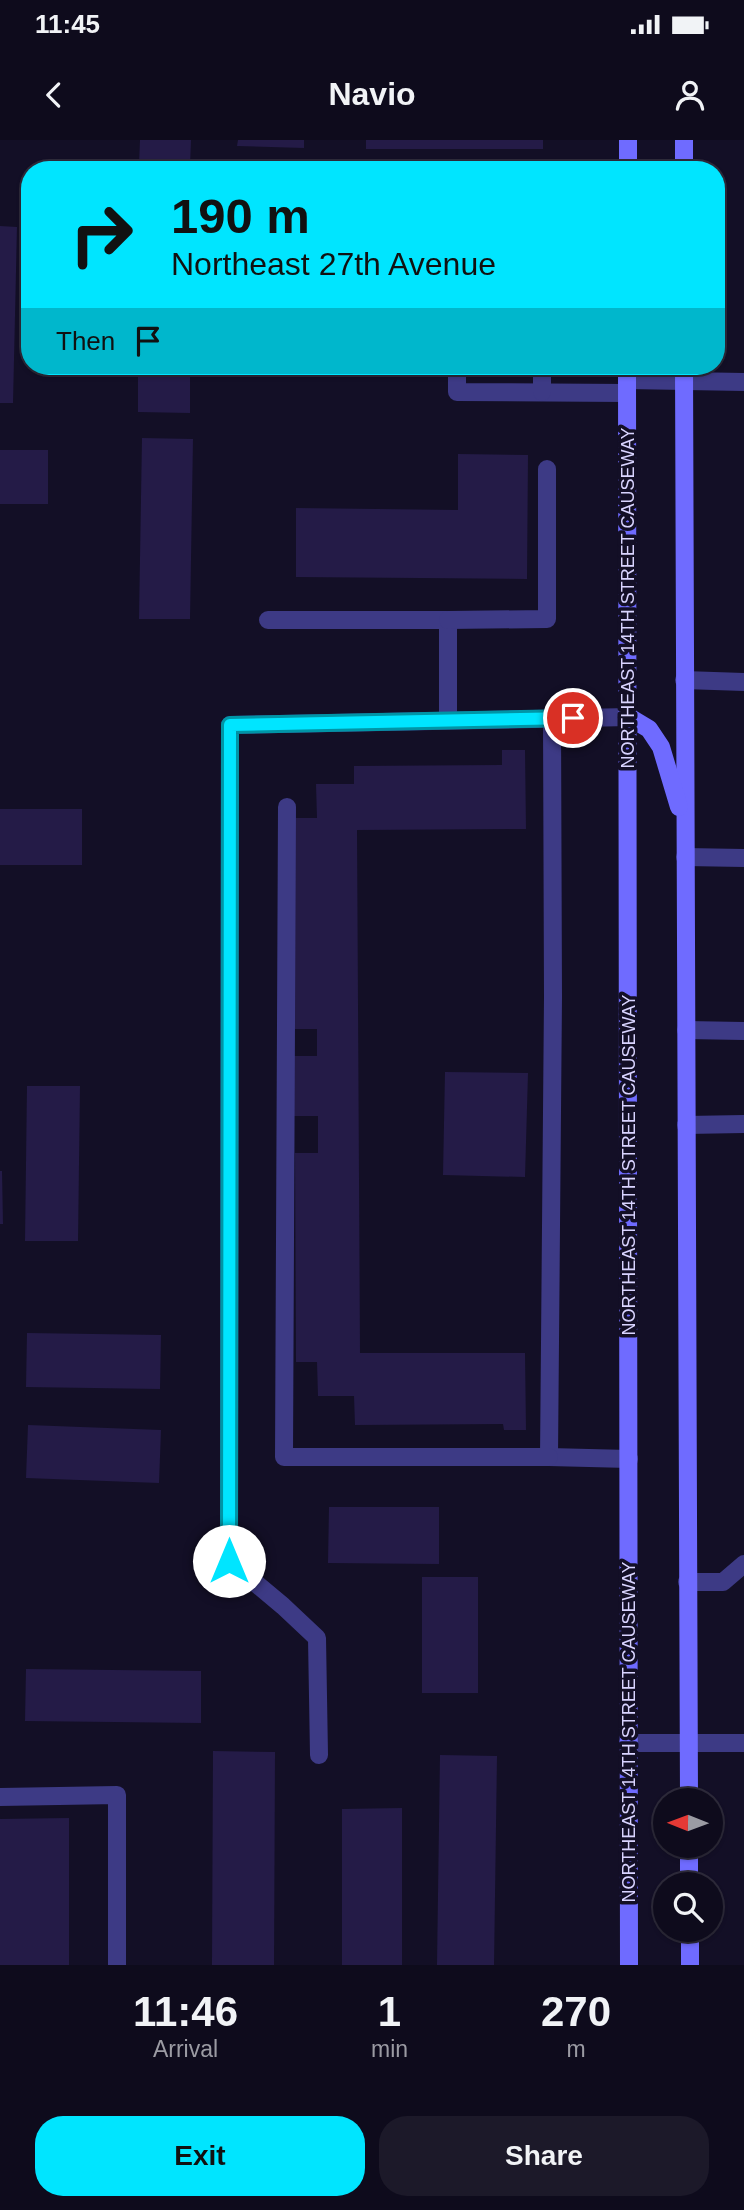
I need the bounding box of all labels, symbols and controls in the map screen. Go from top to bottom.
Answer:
text: 11:45 [35,9,100,39]
icon: back [35,76,73,114]
text: Navio [328,76,416,112]
icon: person [671,76,709,114]
icon: right [56,189,147,280]
text: 190 m [171,189,310,243]
text: Northeast 27th Avenue [171,246,496,282]
icon: arrive [129,322,167,360]
text: Then [56,326,115,356]
street label: NORTHEAST 14TH STREET CAUSEWAY [618,427,638,769]
pin [543,688,603,748]
icon: arrive [554,699,592,737]
street label: NORTHEAST 14TH STREET CAUSEWAY [619,994,639,1336]
position arrow [192,1524,266,1598]
street label: NORTHEAST 14TH STREET CAUSEWAY [619,1561,639,1903]
north arrow [653,1788,723,1858]
map controls [653,1788,723,1942]
button: search [653,1872,723,1942]
text: 11:46 [133,1988,238,2035]
text: 1 [378,1988,401,2035]
text: 270 [541,1988,611,2035]
text: Arrival [153,2036,218,2062]
text: min [371,2036,408,2062]
text: m [566,2036,586,2062]
button: Exit [35,2116,365,2196]
button: Share [379,2116,709,2196]

